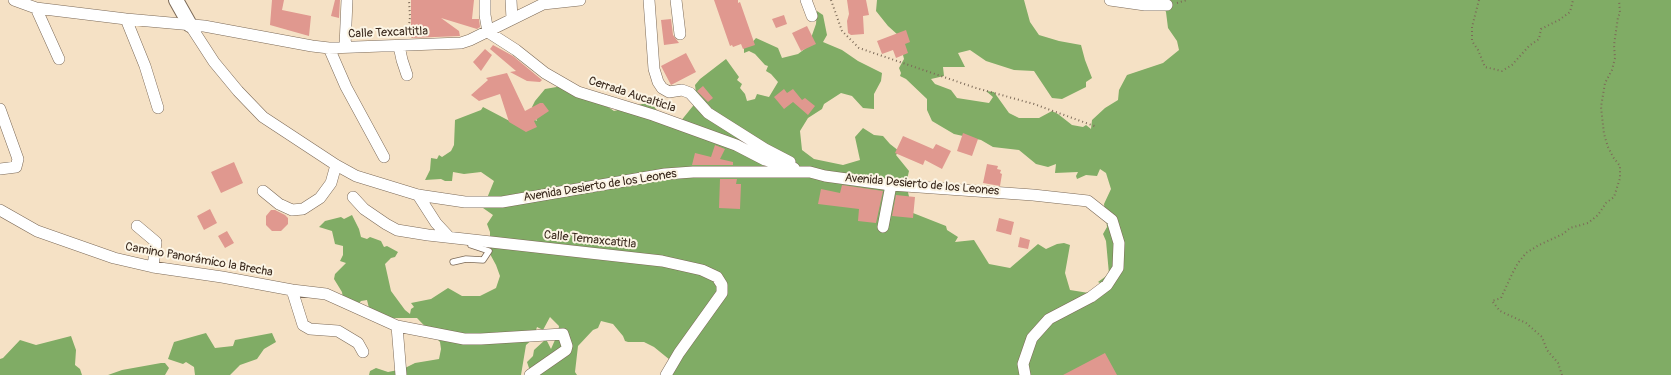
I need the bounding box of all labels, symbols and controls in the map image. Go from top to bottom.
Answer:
street label: Calle Texcaltitla [348,24,428,42]
street label: Cerrada Aucalticla [587,74,677,116]
street label: Avenida Desierto de los Leones [522,167,678,205]
street label: Avenida Desierto de los Leones [844,171,1000,199]
street label: Calle Temaxcatitla [543,228,637,252]
street label: Camino Panorámico la Brecha [124,240,274,280]

